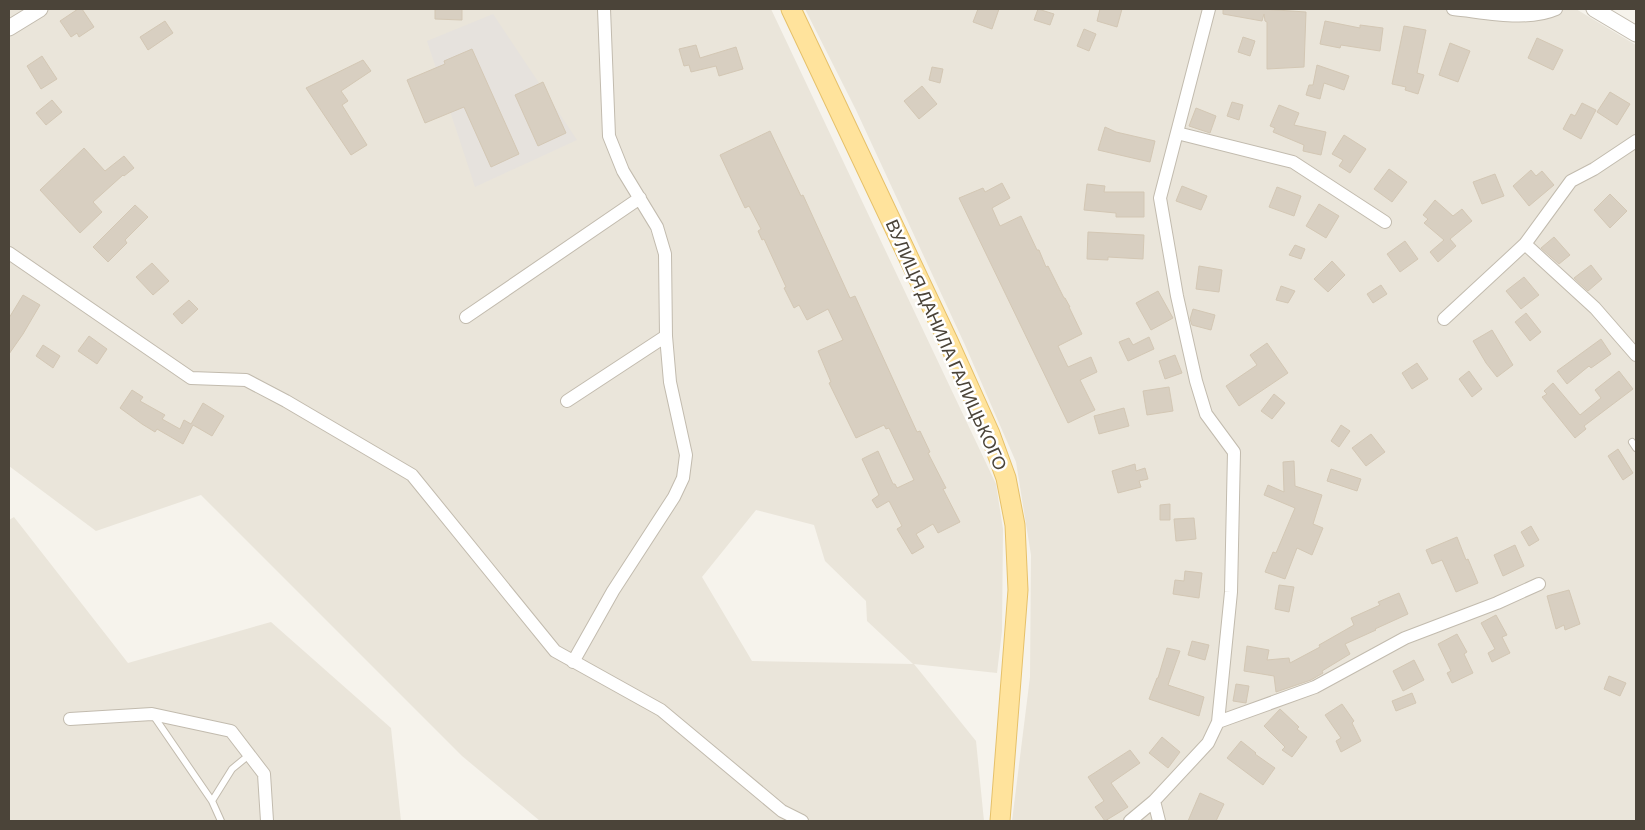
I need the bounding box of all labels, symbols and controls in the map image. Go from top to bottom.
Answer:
street label: ВУЛИЦЯ ДАНИЛА ГАЛИЦЬКОГО [881,216,1012,473]

